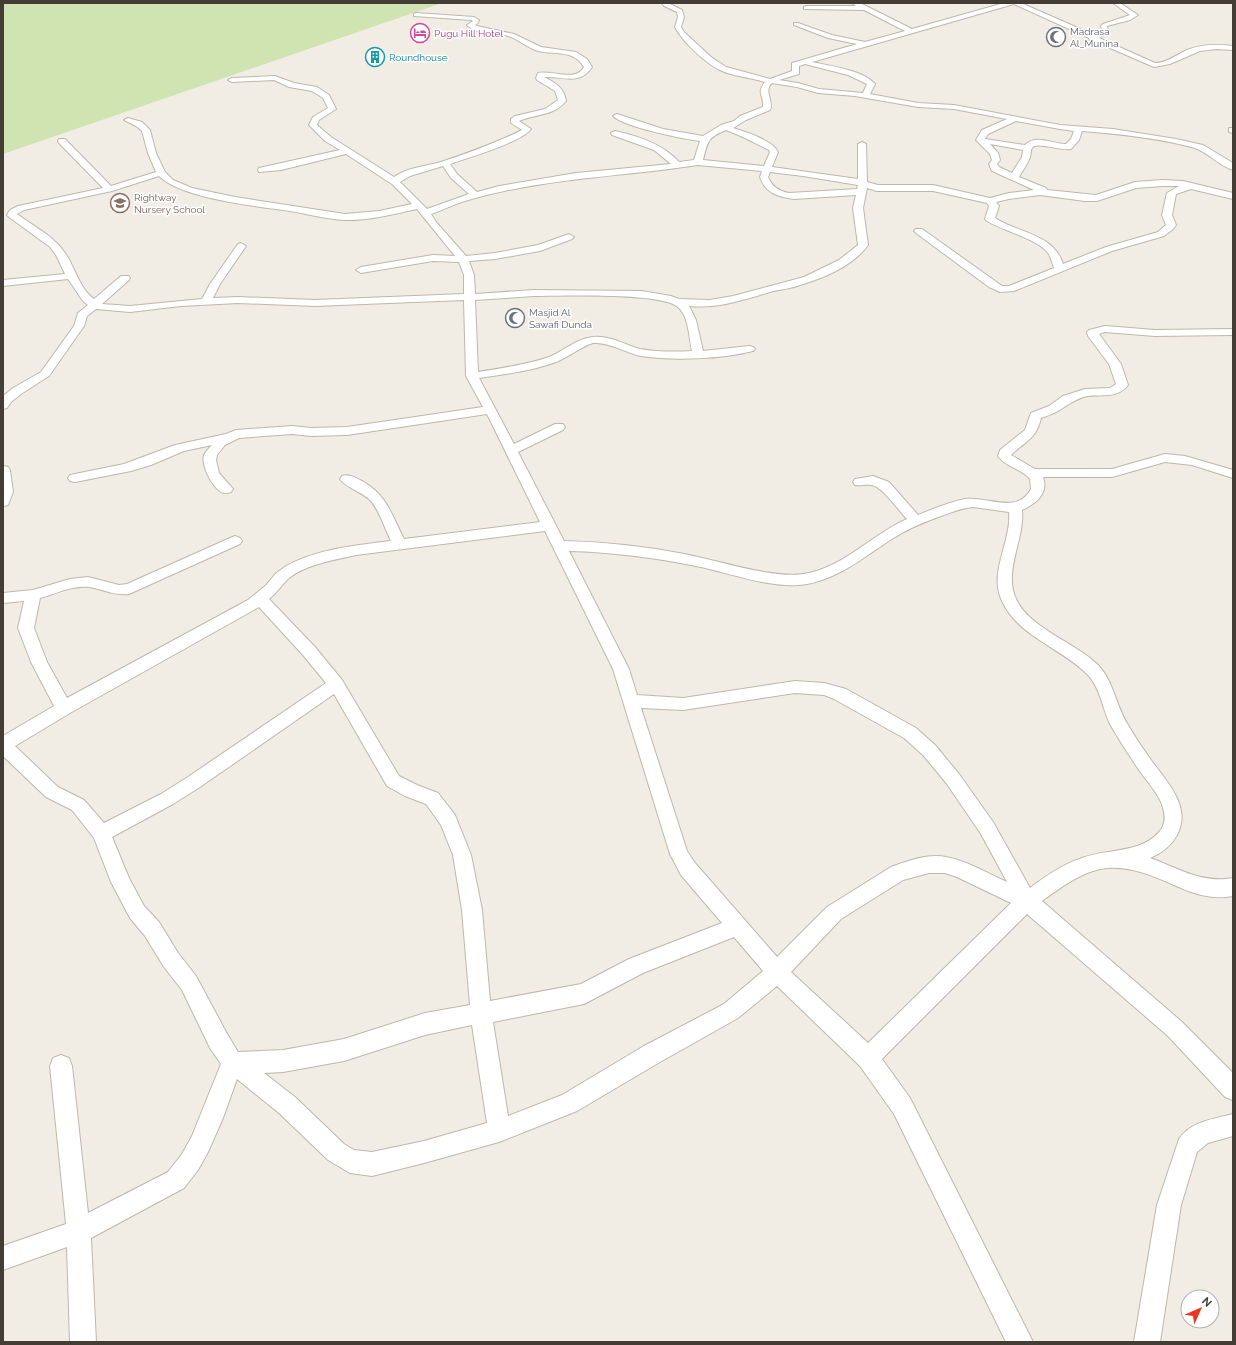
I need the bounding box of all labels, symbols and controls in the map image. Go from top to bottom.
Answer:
hotel icon: Pugu Hill Hotel [409,22,431,44]
mosque icon: Madrasa Al_Munina [1045,26,1067,48]
place label: Madrasa Al_Munina [1070,26,1119,49]
place label: Pugu Hill Hotel [434,28,503,39]
building icon: Roundhouse [364,46,386,68]
place label: Roundhouse [389,52,448,63]
school or university icon: Rightway Nursery School [109,192,131,214]
place label: Rightway Nursery School [134,192,205,215]
mosque icon: Masjid Al Sawafi Dunda [504,307,526,329]
place label: Masjid Al Sawafi Dunda [529,307,592,330]
north arrow [1180,1289,1220,1329]
text: N [1199,1295,1214,1310]

